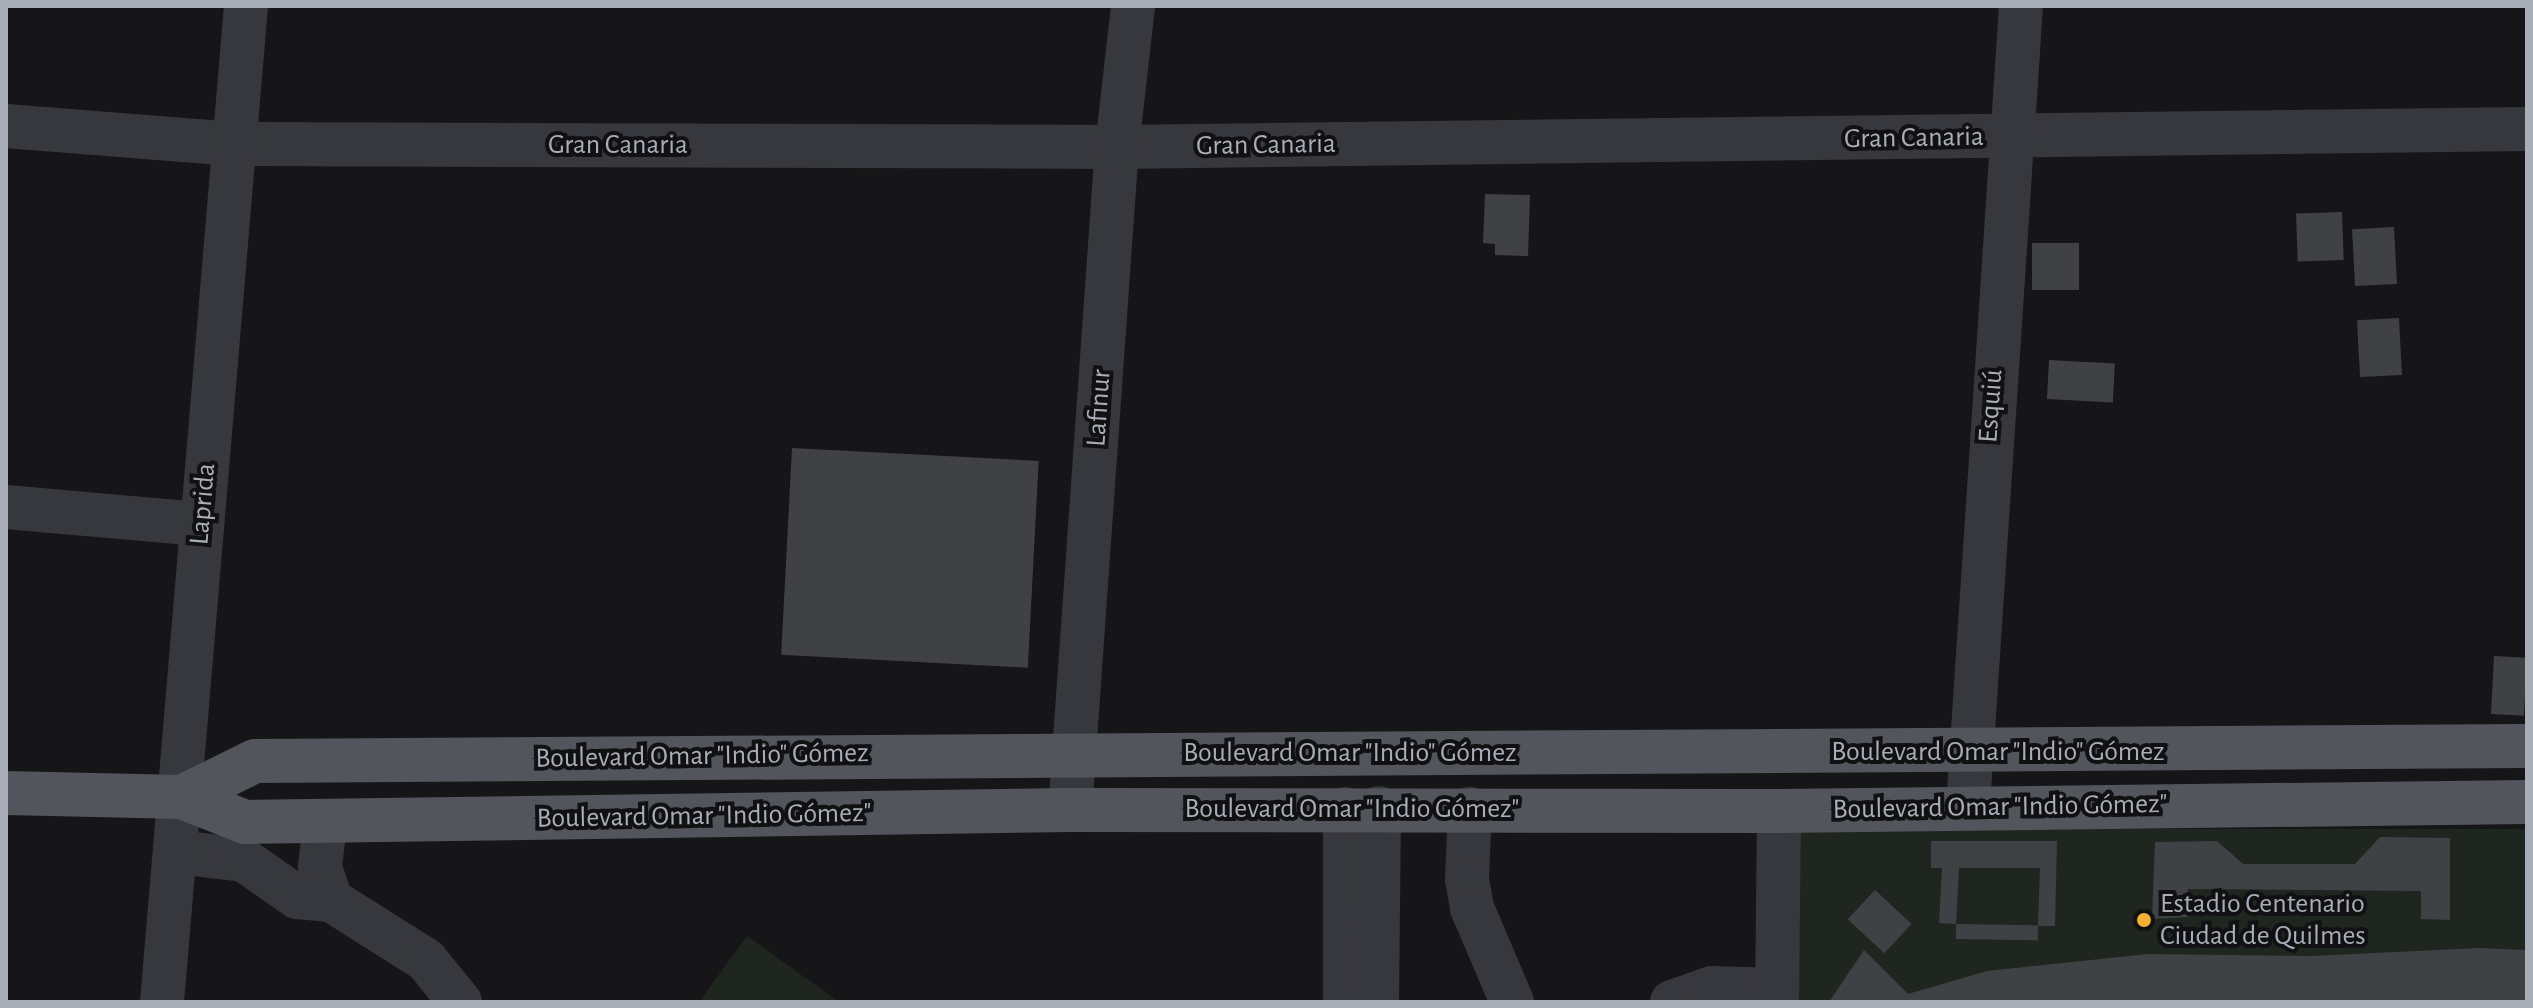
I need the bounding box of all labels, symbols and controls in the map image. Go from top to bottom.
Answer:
street label: Gran Canaria [1844,120,1984,156]
street label: Gran Canaria [1196,127,1336,163]
street label: Gran Canaria [548,128,688,162]
street label: Lafinur [1080,368,1118,448]
street label: Esquiú [1972,368,2010,444]
street label: Laprida [183,462,223,546]
street label: Boulevard Omar "Indio" Gómez [1831,735,2165,769]
street label: Boulevard Omar "Indio" Gómez [535,736,869,776]
street label: Boulevard Omar "Indio" Gómez [1183,736,1517,770]
street label: Boulevard Omar "Indio Gómez" [1832,787,2168,827]
street label: Boulevard Omar "Indio Gómez" [1185,792,1519,826]
street label: Boulevard Omar "Indio Gómez" [536,796,872,836]
place label: Estadio Centenario Ciudad de Quilmes [2160,887,2366,953]
marker: Estadio Centenario Ciudad de Quilmes [2135,911,2153,929]

